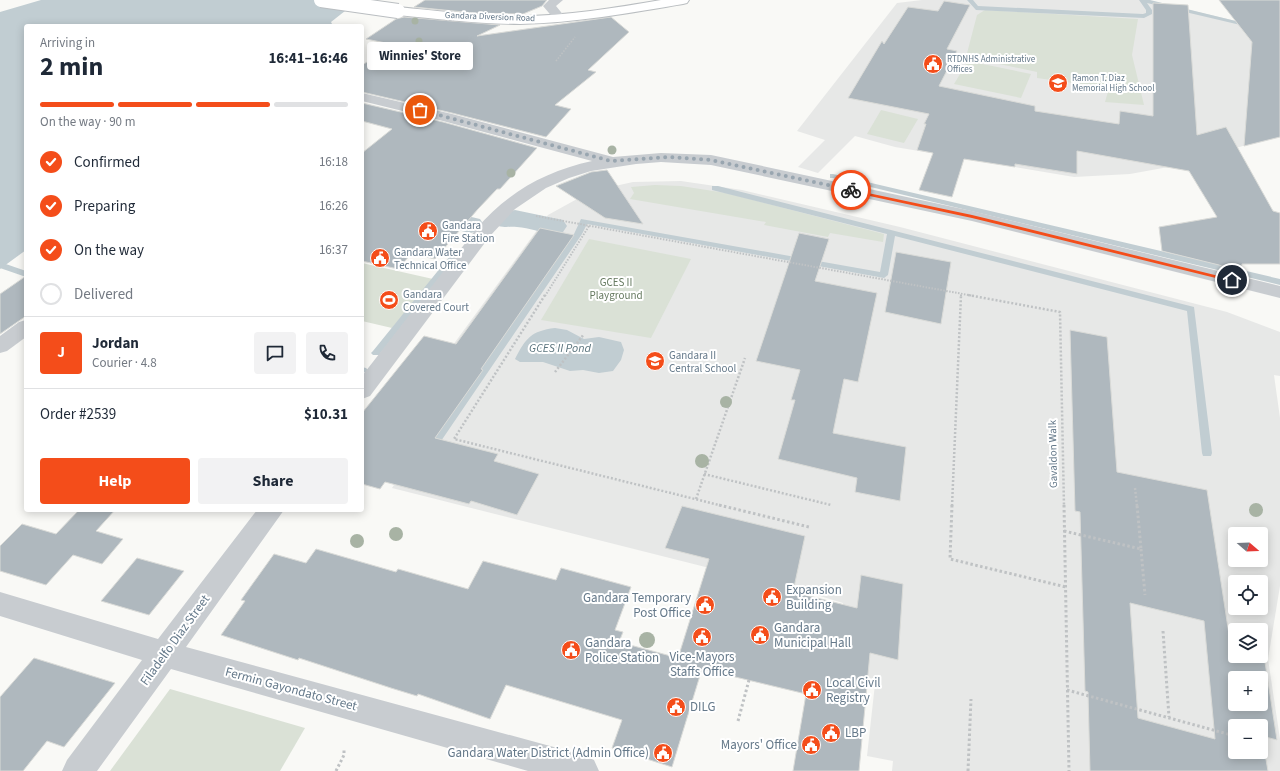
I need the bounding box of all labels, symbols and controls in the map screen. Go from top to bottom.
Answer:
street label: Gandara Diversion Road [445,9,535,25]
text: Arriving in [40,34,95,52]
callout: Winnies' Store [367,42,473,70]
text: Winnies' Store [379,47,461,65]
text: 2 min [40,48,103,85]
text: 16:41–16:46 [268,48,348,69]
public building icon: RTDNHS Administrative Offices [922,53,944,75]
place label: RTDNHS Administrative Offices [947,53,1036,76]
school or university icon: Ramon T. Diaz Memorial High School [1047,72,1069,94]
place label: Ramon T. Diaz Memorial High School [1072,72,1155,95]
pin [403,93,437,127]
icon: bag [409,99,431,121]
text: On the way · 90 m [40,113,135,131]
icon: check [40,151,62,173]
text: Confirmed [74,152,140,173]
text: 16:18 [319,153,348,171]
courier [831,170,871,210]
icon: bike [840,179,862,201]
icon: check [40,195,62,217]
text: Preparing [74,196,135,217]
text: 16:26 [319,197,348,215]
place label: Gandara Fire Station [442,218,494,246]
public building icon: Gandara Fire Station [417,220,439,242]
icon: check [40,239,62,261]
text: On the way [74,240,144,261]
text: 16:37 [319,241,348,259]
place label: Gandara Water Technical Office [394,245,467,273]
public building icon: Gandara Water Technical Office [369,247,391,269]
pin [1215,263,1249,297]
icon: home [1221,269,1243,291]
park label: GCES II Playground [589,275,643,303]
text: Delivered [74,284,133,305]
place label: Gandara Covered Court [403,287,469,315]
sports icon: Gandara Covered Court [378,289,400,311]
button: chat [254,332,296,374]
button: phone [306,332,348,374]
text: Jordan [92,333,139,354]
water label: GCES II Pond [529,340,591,357]
text: J [57,342,65,363]
place label: Gandara II Central School [669,348,736,376]
school or university icon: Gandara II Central School [644,350,666,372]
text: Courier · 4.8 [92,354,157,372]
text: Order #2539 [40,404,116,425]
text: $10.31 [304,404,348,425]
street label: Gavaldon Walk [1045,419,1061,488]
button: Help [40,458,190,504]
button: Share [198,458,348,504]
north arrow [1228,527,1268,567]
map controls [1228,527,1268,759]
button: locate [1228,575,1268,615]
place label: Expansion Building [786,581,842,614]
public building icon: Expansion Building [761,586,783,608]
place label: Gandara Temporary Post Office [583,589,691,622]
street label: Filadelfo Diaz Street [136,590,214,689]
public building icon: Gandara Temporary Post Office [694,594,716,616]
place label: Gandara Municipal Hall [774,619,851,652]
button: layers [1228,623,1268,663]
public building icon: Gandara Municipal Hall [749,624,771,646]
public building icon: Vice-Mayors Staffs Office [691,626,713,648]
place label: Gandara Police Station [585,634,659,667]
public building icon: Gandara Police Station [560,639,582,661]
place label: Vice-Mayors Staffs Office [669,648,735,681]
street label: Fermin Gayondato Street [223,663,359,715]
button: + [1228,671,1268,711]
place label: Local Civil Registry [826,674,881,707]
public building icon: Local Civil Registry [801,679,823,701]
public building icon: DILG [665,696,687,718]
place label: DILG [690,698,715,716]
button: − [1228,719,1268,759]
public building icon: LBP [820,722,842,744]
place label: LBP [845,724,866,742]
public building icon: Mayors' Office [800,734,822,756]
place label: Mayors' Office [721,736,797,754]
public building icon: Gandara Water District (Admin Office) [652,742,674,764]
place label: Gandara Water District (Admin Office) [447,744,649,762]

